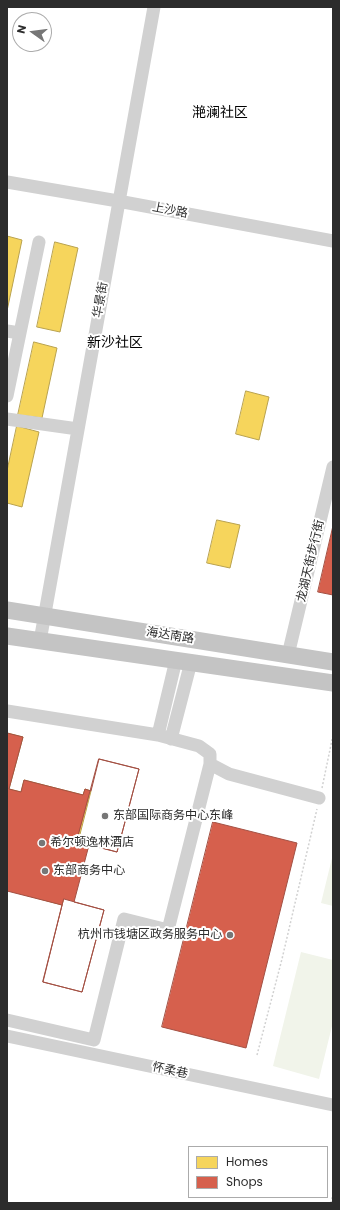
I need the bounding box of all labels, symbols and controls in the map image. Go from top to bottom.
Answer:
north arrow [12,12,52,52]
text: N [13,23,30,35]
district label: 滟澜社区 [192,105,248,121]
street label: 上沙路 [151,200,189,222]
street label: 华景街 [91,281,111,319]
district label: 新沙社区 [87,335,143,351]
street label: 龙湖天街步行街 [295,518,327,604]
street label: 海达南路 [145,625,195,647]
place label: 东部国际商务中心东峰 [113,809,233,823]
marker: 东部国际商务中心东峰 [100,811,110,821]
place label: 希尔顿逸林酒店 [50,836,134,850]
marker: 希尔顿逸林酒店 [37,838,47,848]
place label: 东部商务中心 [53,864,125,878]
marker: 东部商务中心 [40,866,50,876]
place label: 杭州市钱塘区政务服务中心 [78,928,222,942]
marker: 杭州市钱塘区政务服务中心 [225,930,235,940]
street label: 怀柔巷 [151,1060,189,1082]
legend [188,1146,328,1198]
text: Homes [226,1153,268,1170]
text: Shops [226,1173,263,1190]

